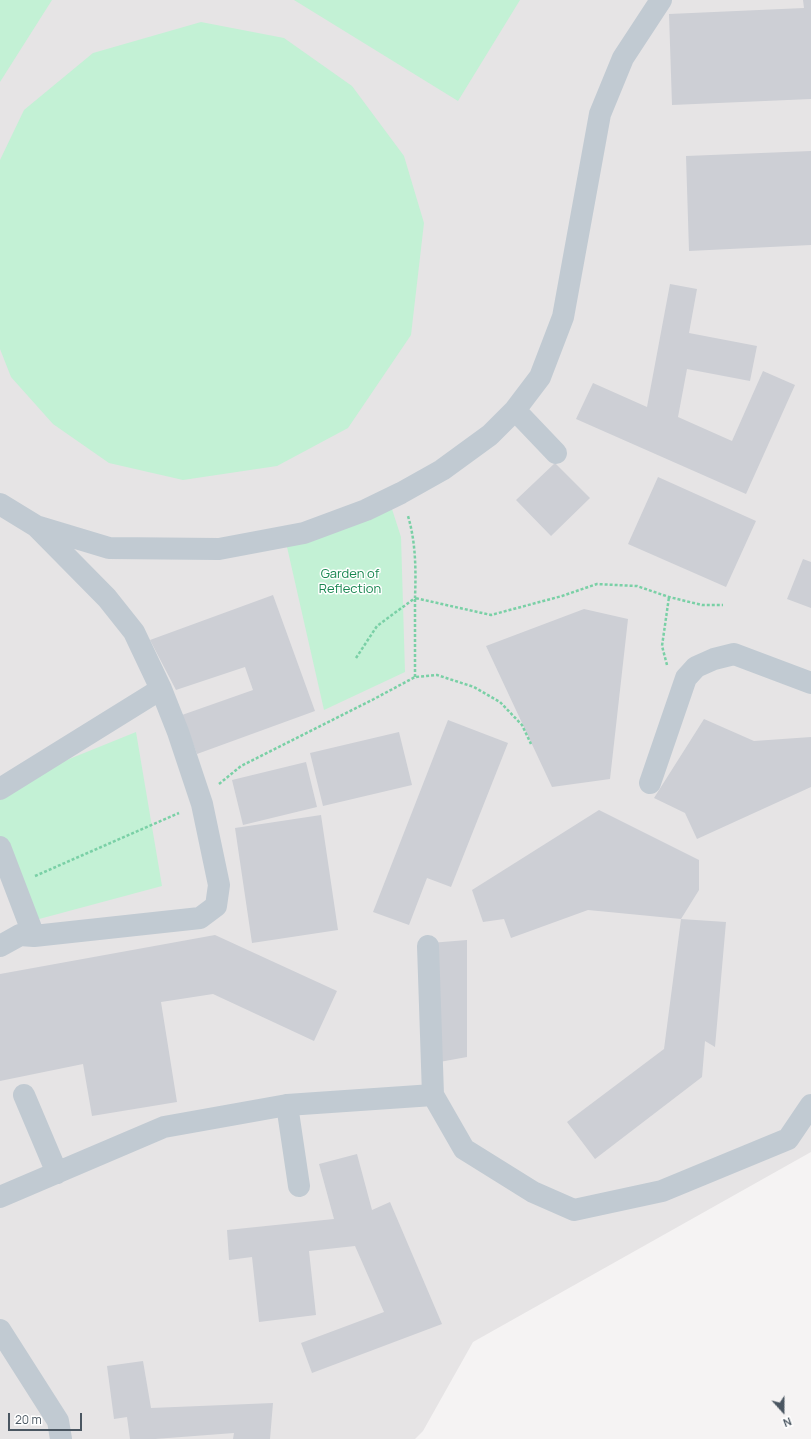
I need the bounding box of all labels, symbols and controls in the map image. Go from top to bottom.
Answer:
park label: Garden of Reflection [319,566,381,597]
north arrow [763,1391,803,1431]
scale bar [10,1405,84,1431]
text: 20 m [15,1411,42,1428]
text: N [781,1414,794,1431]

